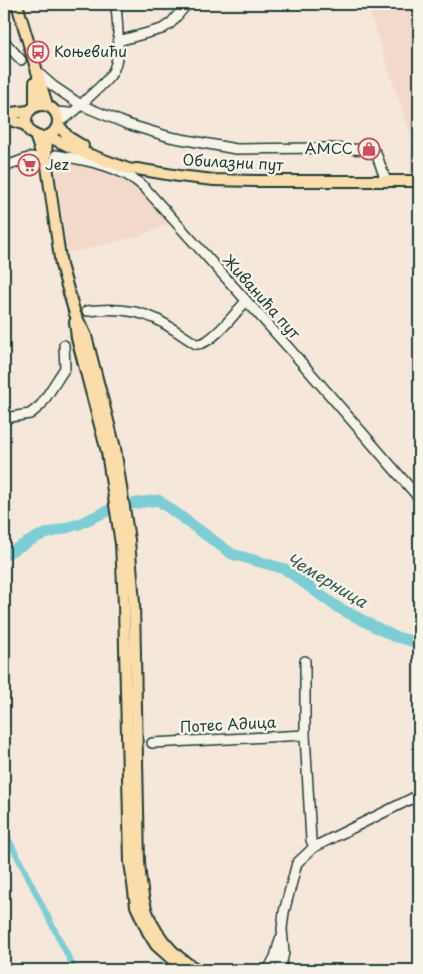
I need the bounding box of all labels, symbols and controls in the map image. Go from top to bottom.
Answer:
place label: Коњевићи [54,39,127,62]
bus stop icon: Коњевићи [26,40,50,64]
place label: АМСС [305,136,353,159]
shop icon: АМСС [357,137,381,161]
street label: Обилазни пут [182,147,285,176]
place label: Jez [45,152,69,175]
supermarket icon: Jez [17,153,41,177]
street label: Живанића пут [218,249,307,344]
water label: Чемерница [283,546,373,613]
street label: Потес Адица [179,709,277,738]

